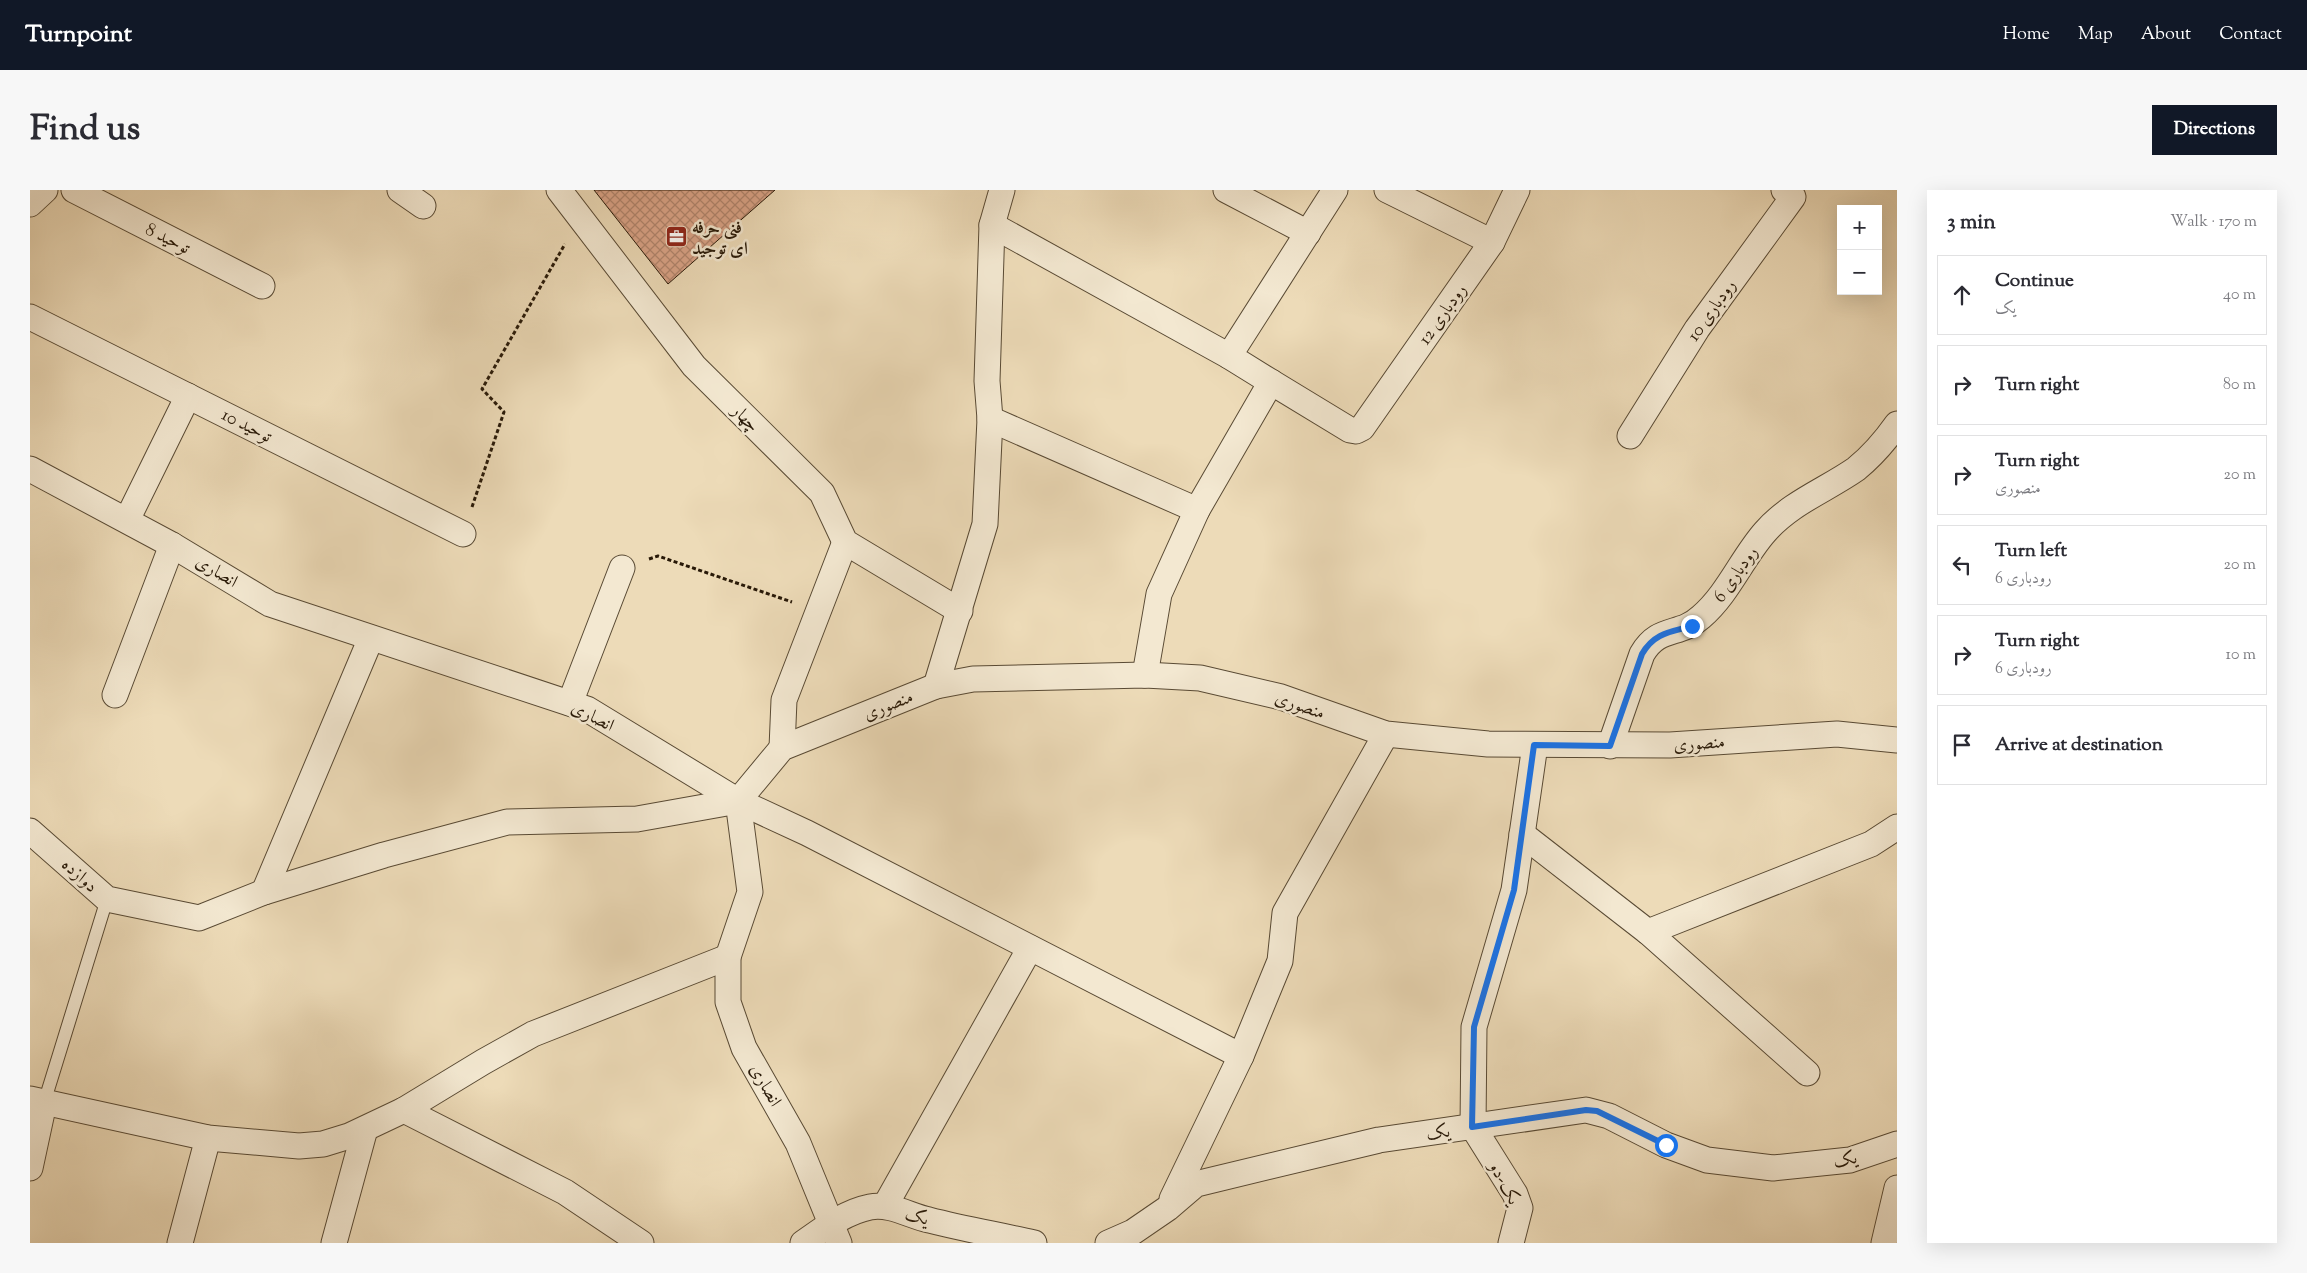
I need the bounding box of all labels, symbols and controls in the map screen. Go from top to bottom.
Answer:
text: Turnpoint [25,18,132,52]
text: Home [2003,22,2050,48]
text: Map [2078,22,2113,48]
text: About [2141,22,2191,48]
text: Contact [2219,22,2282,48]
text: Find us [30,105,140,156]
button: Directions [2152,105,2277,155]
map controls [1837,205,1882,295]
button: + [1837,205,1882,250]
text: 3 min [1947,208,1996,238]
text: Walk · 170 m [2170,211,2257,234]
place label: فنی حرفه ای توجید [692,216,748,263]
street label: توحید 8 [140,218,195,262]
office icon: فنی حرفه ای توجید [664,225,688,249]
button: − [1837,250,1882,295]
text: Continue [1995,268,2074,295]
street label: رودباری 10 [1682,275,1743,347]
street label: رودباری 12 [1413,279,1474,351]
icon: ahead [1948,281,1976,309]
text: 40 m [2223,284,2256,307]
text: یک [1995,298,2016,321]
icon: right [1948,371,1976,399]
text: Turn right [1995,372,2079,399]
text: 80 m [2223,374,2256,397]
street label: چهار [723,398,764,439]
street label: توحید 10 [216,403,276,451]
text: Turn right [1995,448,2079,475]
icon: right [1948,461,1976,489]
text: 20 m [2223,464,2256,487]
text: منصوری [1995,478,2041,501]
text: Turn left [1995,538,2067,565]
street label: رودباری 6 [1708,542,1766,609]
street label: انصاری [190,550,242,596]
icon: left [1948,551,1976,579]
text: 20 m [2223,554,2256,577]
text: رودباری 6 [1995,568,2052,591]
route end [1681,615,1704,638]
text: Turn right [1995,628,2079,655]
icon: right [1948,641,1976,669]
text: 10 m [2226,644,2256,667]
text: رودباری 6 [1995,658,2052,681]
street label: منصوری [860,685,918,729]
street label: منصوری [1271,686,1328,728]
street label: انصاری [566,696,618,740]
street label: منصوری [1673,730,1726,760]
icon: arrive [1948,731,1976,759]
text: Arrive at destination [1995,732,2163,759]
street label: دوازده [55,853,103,900]
street label: انصاری [742,1060,787,1112]
street label: یک [1425,1119,1453,1149]
route start [1655,1134,1678,1157]
street label: یک [1831,1146,1861,1176]
street label: یک-دو [1480,1156,1526,1211]
street label: یک [901,1202,933,1234]

